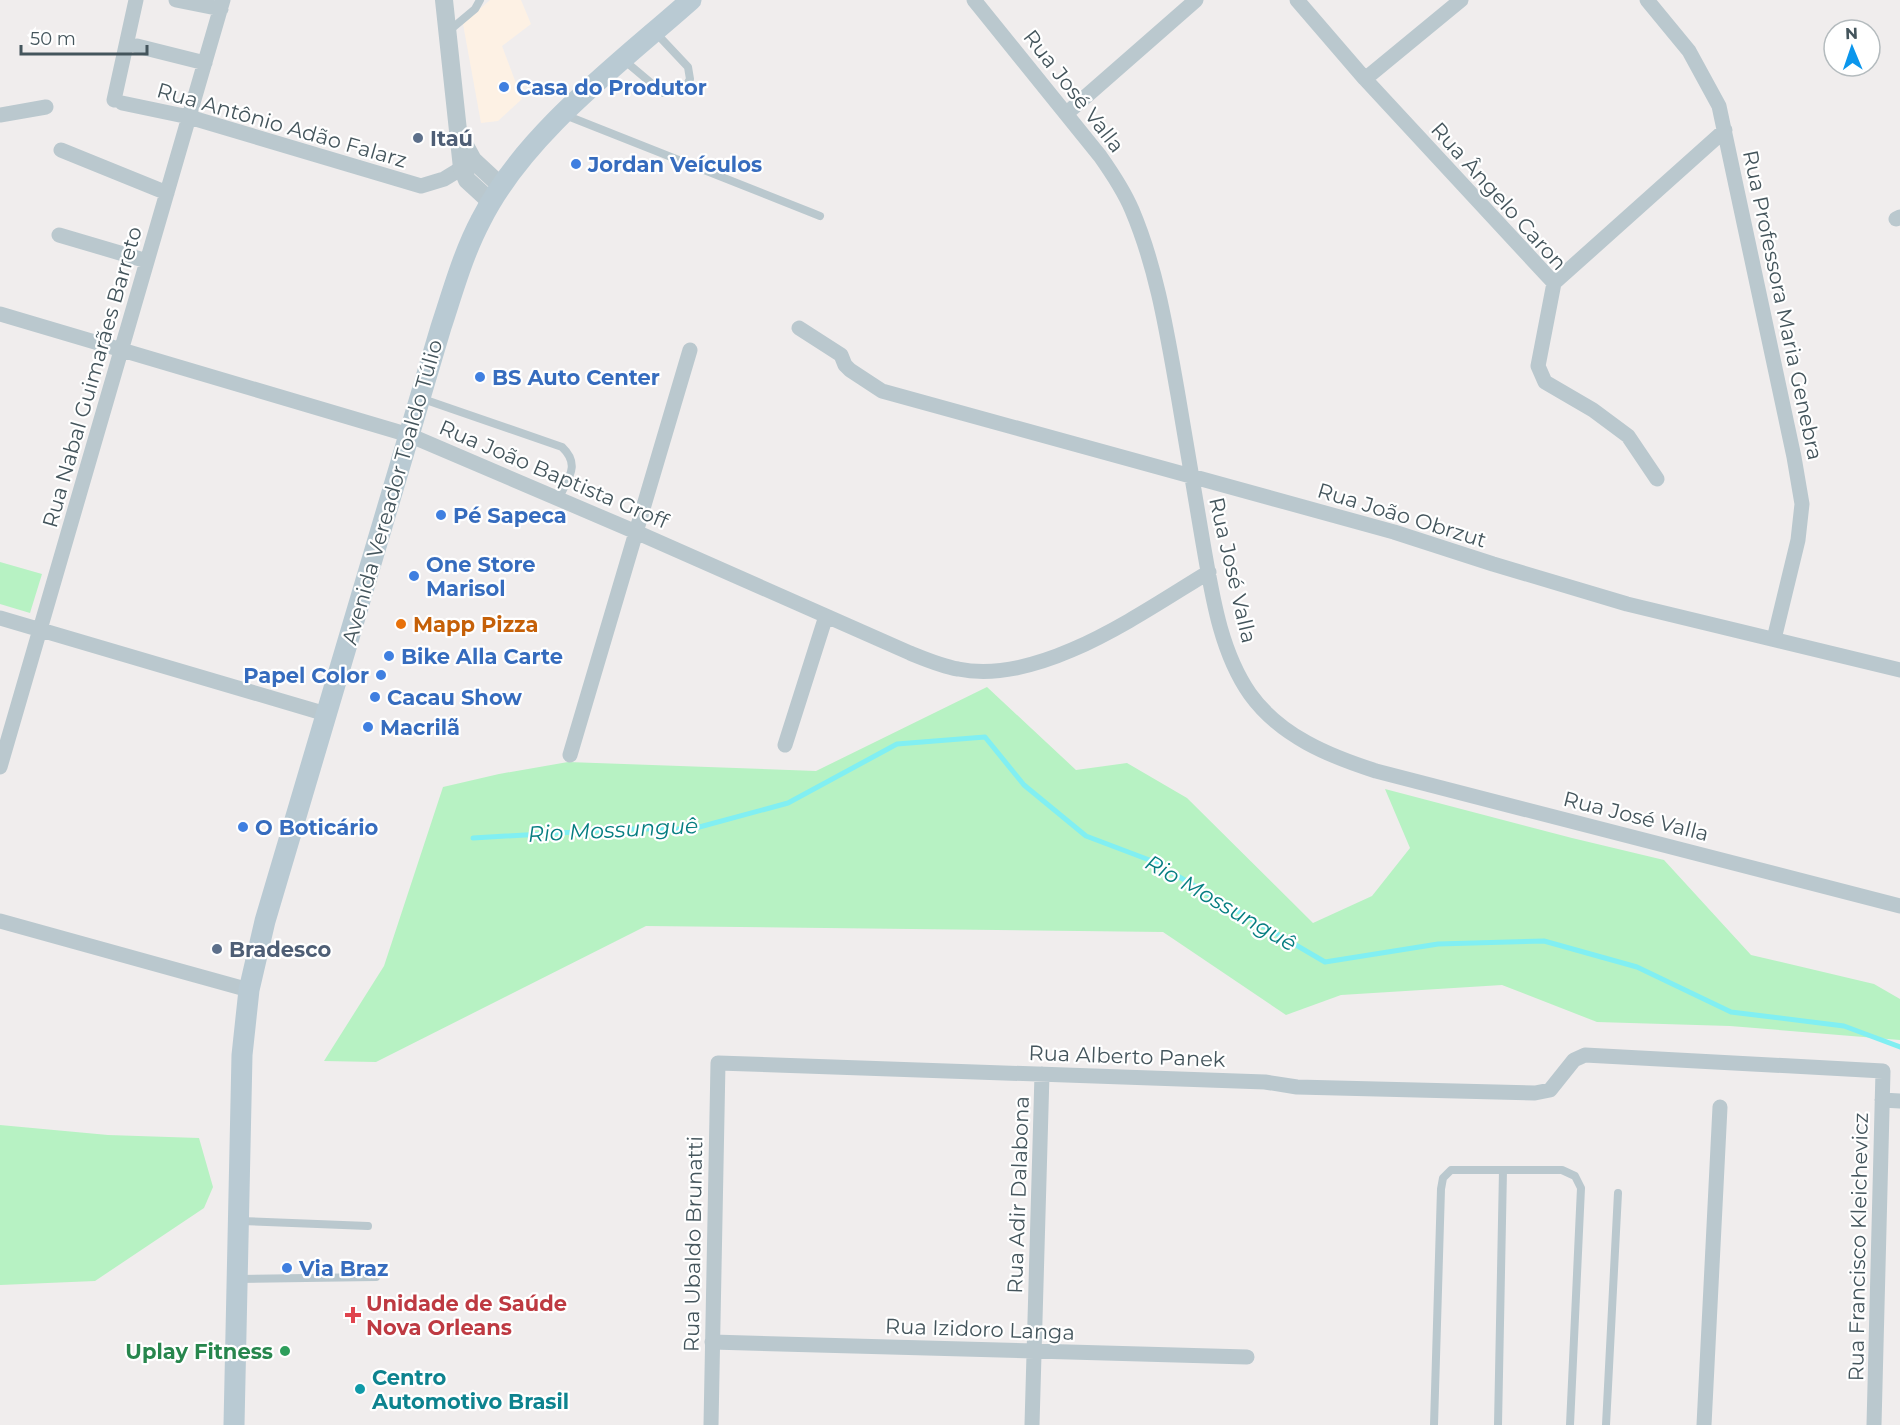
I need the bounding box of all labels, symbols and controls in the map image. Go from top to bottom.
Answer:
scale bar [21,18,147,56]
north arrow [1822,18,1882,78]
text: N [1845,24,1858,43]
street label: Rua José Valla [1018,25,1130,157]
text: 50 m [30,28,76,50]
place label: Casa do Produtor [516,75,707,100]
street label: Rua Antônio Adão Falarz [154,77,410,173]
marker: Casa do Produtor [497,80,511,94]
street label: Rua Ângelo Caron [1426,117,1572,275]
place label: Itaú [430,126,473,151]
marker: Itaú [411,131,425,145]
street label: Rua Professora Maria Genebra [1738,148,1828,462]
place label: Jordan Veículos [587,152,762,177]
marker: Jordan Veículos [569,157,583,171]
street label: Rua Nabal Guimarães Barreto [37,224,147,530]
street label: Avenida Vereador Toaldo Túlio [336,337,448,647]
place label: BS Auto Center [492,365,660,390]
marker: BS Auto Center [473,370,487,384]
street label: Rua João Baptista Groff [436,414,673,534]
street label: Rua João Obrzut [1314,477,1490,553]
street label: Rua José Valla [1204,495,1262,645]
place label: Pé Sapeca [453,503,567,528]
marker: Pé Sapeca [434,508,448,522]
place label: One Store Marisol [426,552,536,601]
marker: One Store Marisol [407,569,421,583]
place label: Mapp Pizza [413,612,538,637]
marker: Mapp Pizza [394,617,408,631]
place label: Bike Alla Carte [401,644,563,669]
marker: Bike Alla Carte [382,649,396,663]
place label: Papel Color [243,663,369,688]
marker: Papel Color [374,668,388,682]
place label: Cacau Show [387,685,522,710]
marker: Cacau Show [368,690,382,704]
place label: Macrilã [380,715,460,740]
marker: Macrilã [361,720,375,734]
street label: Rua José Valla [1561,786,1711,846]
water label: Rio Mossunguê [527,812,699,848]
place label: O Boticário [255,815,379,840]
marker: O Boticário [236,820,250,834]
water label: Rio Mossunguê [1140,849,1302,957]
place label: Bradesco [229,937,332,962]
marker: Bradesco [210,942,224,956]
street label: Rua Alberto Panek [1028,1040,1226,1072]
street label: Rua Adir Dalabona [1002,1096,1034,1294]
street label: Rua Francisco Kleichevicz [1843,1112,1873,1382]
street label: Rua Ubaldo Brunatti [679,1136,707,1352]
place label: Via Braz [298,1256,388,1281]
marker: Via Braz [280,1261,294,1275]
place label: Unidade de Saúde Nova Orleans [366,1291,567,1340]
marker: Unidade de Saúde Nova Orleans [344,1306,362,1324]
street label: Rua Izidoro Langa [885,1313,1075,1345]
place label: Uplay Fitness [125,1339,273,1364]
marker: Uplay Fitness [278,1344,292,1358]
place label: Centro Automotivo Brasil [371,1365,569,1414]
marker: Centro Automotivo Brasil [353,1382,367,1396]

